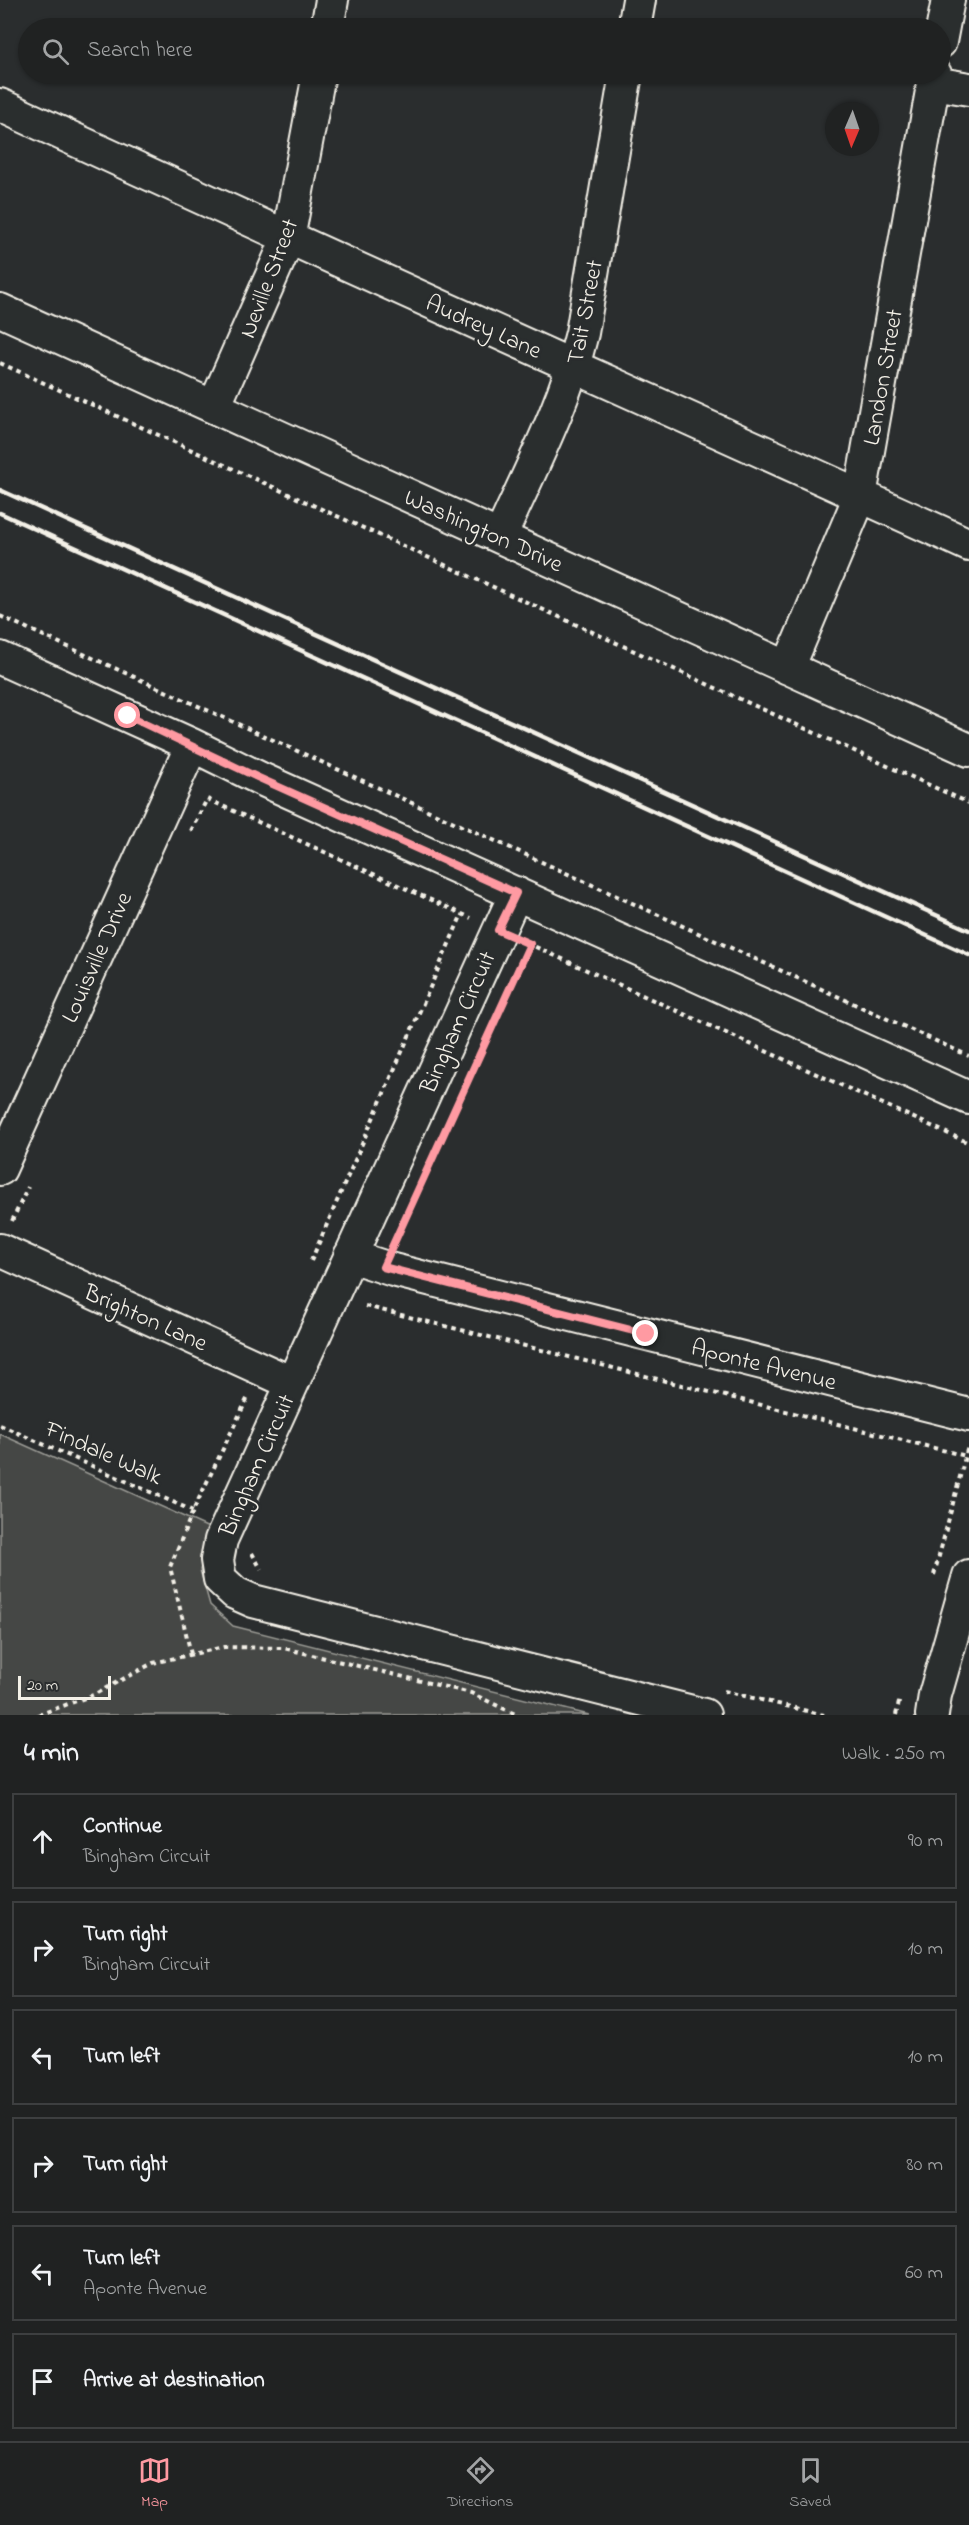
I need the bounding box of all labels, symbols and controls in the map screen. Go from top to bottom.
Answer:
search box [18,18,951,84]
icon: search [39,35,72,68]
text: Search here [87,35,192,67]
north arrow [825,102,879,156]
street label: Neville Street [231,214,309,344]
street label: Tait Street [559,257,614,368]
street label: Audrey Lane [419,287,547,370]
street label: Landon Street [855,306,914,448]
street label: Washington Drive [398,482,568,583]
route start [114,702,140,728]
street label: Louisville Drive [54,887,143,1029]
street label: Bingham Circuit [412,946,506,1101]
street label: Brighton Lane [77,1276,213,1362]
route end [632,1320,658,1346]
street label: Aponte Avenue [687,1331,840,1401]
street label: Bingham Circuit [211,1389,305,1544]
street label: Findale Walk [38,1412,168,1496]
scale bar [18,1673,111,1700]
text: 20 m [27,1674,58,1698]
text: 4 min [24,1735,79,1773]
text: Walk · 250 m [842,1740,945,1769]
text: Continue [83,1811,162,1843]
icon: ahead [26,1825,59,1858]
text: 90 m [908,1827,943,1856]
text: Bingham Circuit [83,1843,210,1872]
text: Turn right [83,1919,168,1951]
icon: right [26,1933,59,1966]
text: 10 m [907,1935,943,1964]
text: Bingham Circuit [83,1951,210,1980]
icon: left [26,2041,59,2074]
text: Turn left [83,2041,160,2073]
text: 10 m [907,2043,943,2072]
icon: right [26,2149,59,2182]
text: Turn right [83,2149,168,2181]
text: 80 m [906,2151,943,2180]
text: Turn left [83,2243,160,2275]
icon: left [26,2257,59,2290]
text: 60 m [905,2259,943,2288]
text: Aponte Avenue [83,2275,207,2304]
icon: arrive [26,2365,59,2398]
text: Arrive at destination [83,2365,265,2397]
tab: Map [138,2454,171,2514]
tab: Directions [447,2454,513,2514]
tab: Saved [789,2454,831,2514]

